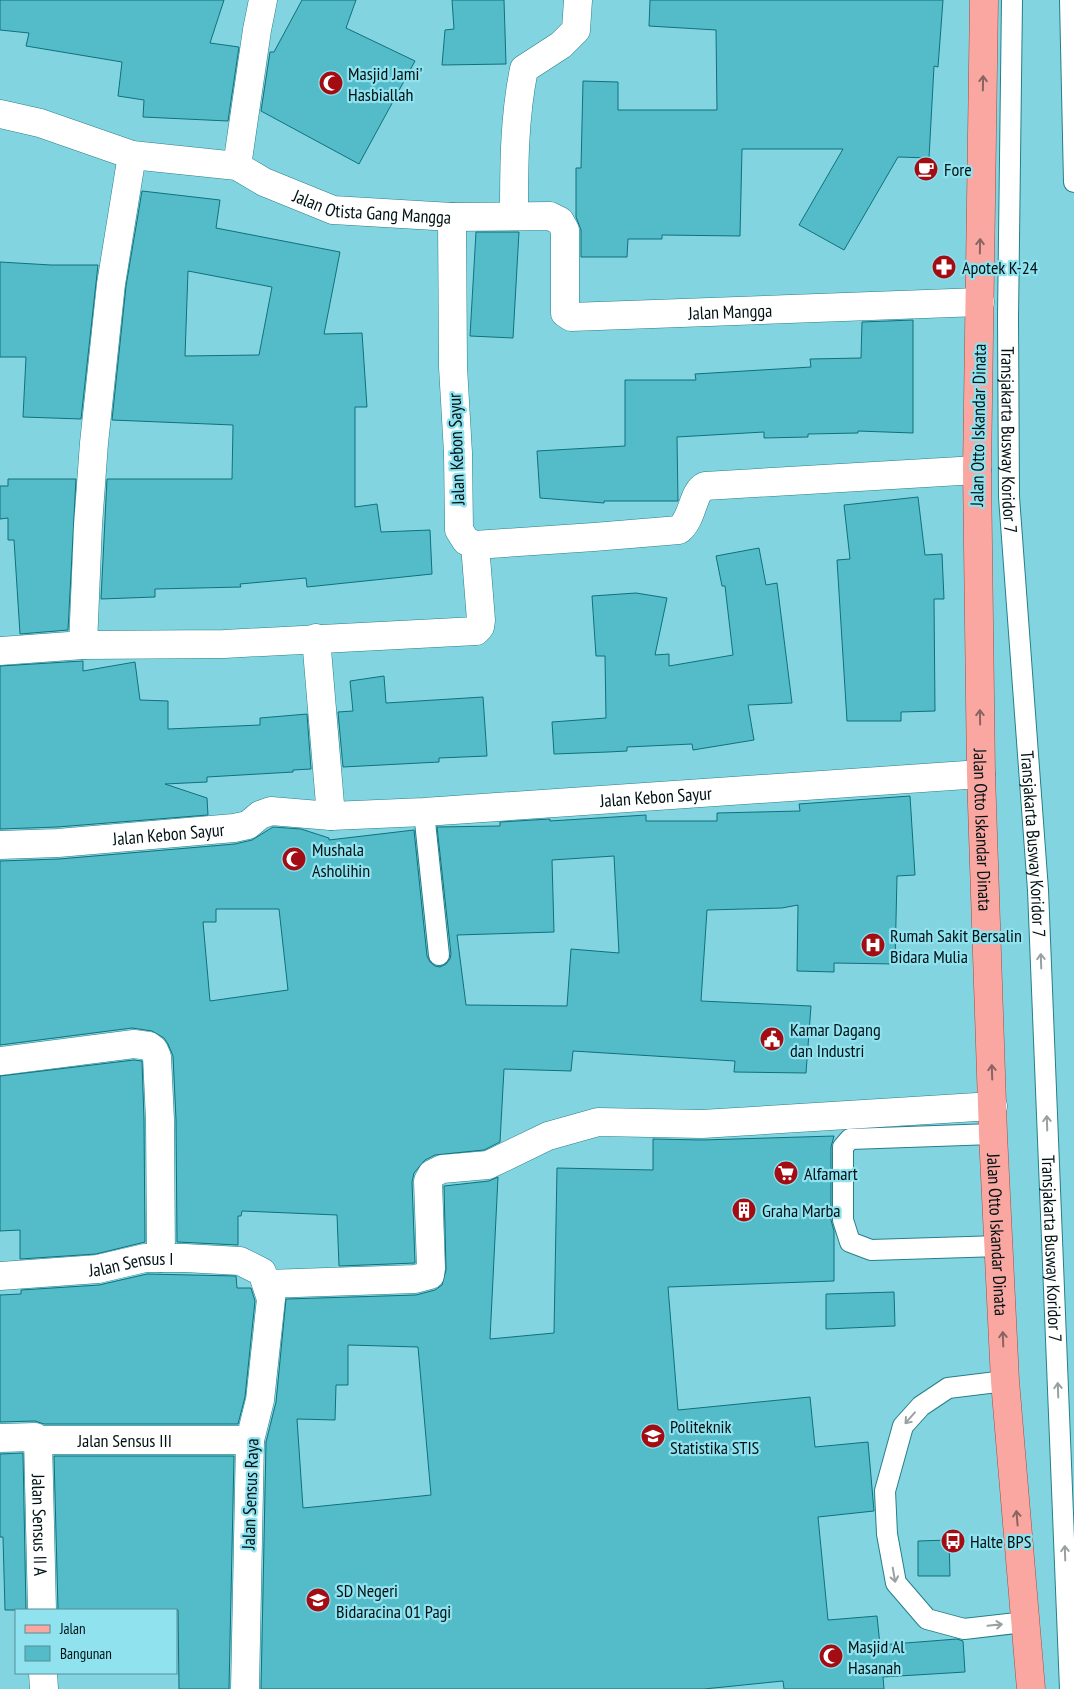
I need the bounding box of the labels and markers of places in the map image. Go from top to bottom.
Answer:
place label: Masjid Jami' Hasbiallah [348,62,423,106]
mosque icon: Masjid Jami' Hasbiallah [318,70,344,96]
cafe icon: Fore [913,156,939,182]
place label: Fore [944,158,972,181]
pharmacy icon: Apotek K-24 [931,254,957,280]
place label: Apotek K-24 [962,256,1038,279]
place label: Mushala Asholihin [312,838,370,882]
mosque icon: Mushala Asholihin [281,846,307,872]
place label: Rumah Sakit Bersalin Bidara Mulia [890,924,1022,968]
hospital icon: Rumah Sakit Bersalin Bidara Mulia [860,932,886,958]
place label: Kamar Dagang dan Industri [790,1018,881,1062]
public building icon: Kamar Dagang dan Industri [759,1026,785,1052]
supermarket icon: Alfamart [773,1160,799,1186]
place label: Alfamart [804,1162,858,1185]
building icon: Graha Marba [731,1197,757,1223]
place label: Graha Marba [762,1199,841,1222]
place label: Politeknik Statistika STIS [670,1415,760,1459]
school or university icon: Politeknik Statistika STIS [640,1423,666,1449]
bus stop icon: Halte BPS [940,1528,966,1554]
place label: Halte BPS [970,1530,1032,1553]
place label: SD Negeri Bidaracina 01 Pagi [336,1579,451,1623]
school or university icon: SD Negeri Bidaracina 01 Pagi [305,1587,331,1613]
place label: Masjid Al Hasanah [848,1635,905,1679]
mosque icon: Masjid Al Hasanah [818,1643,844,1669]

